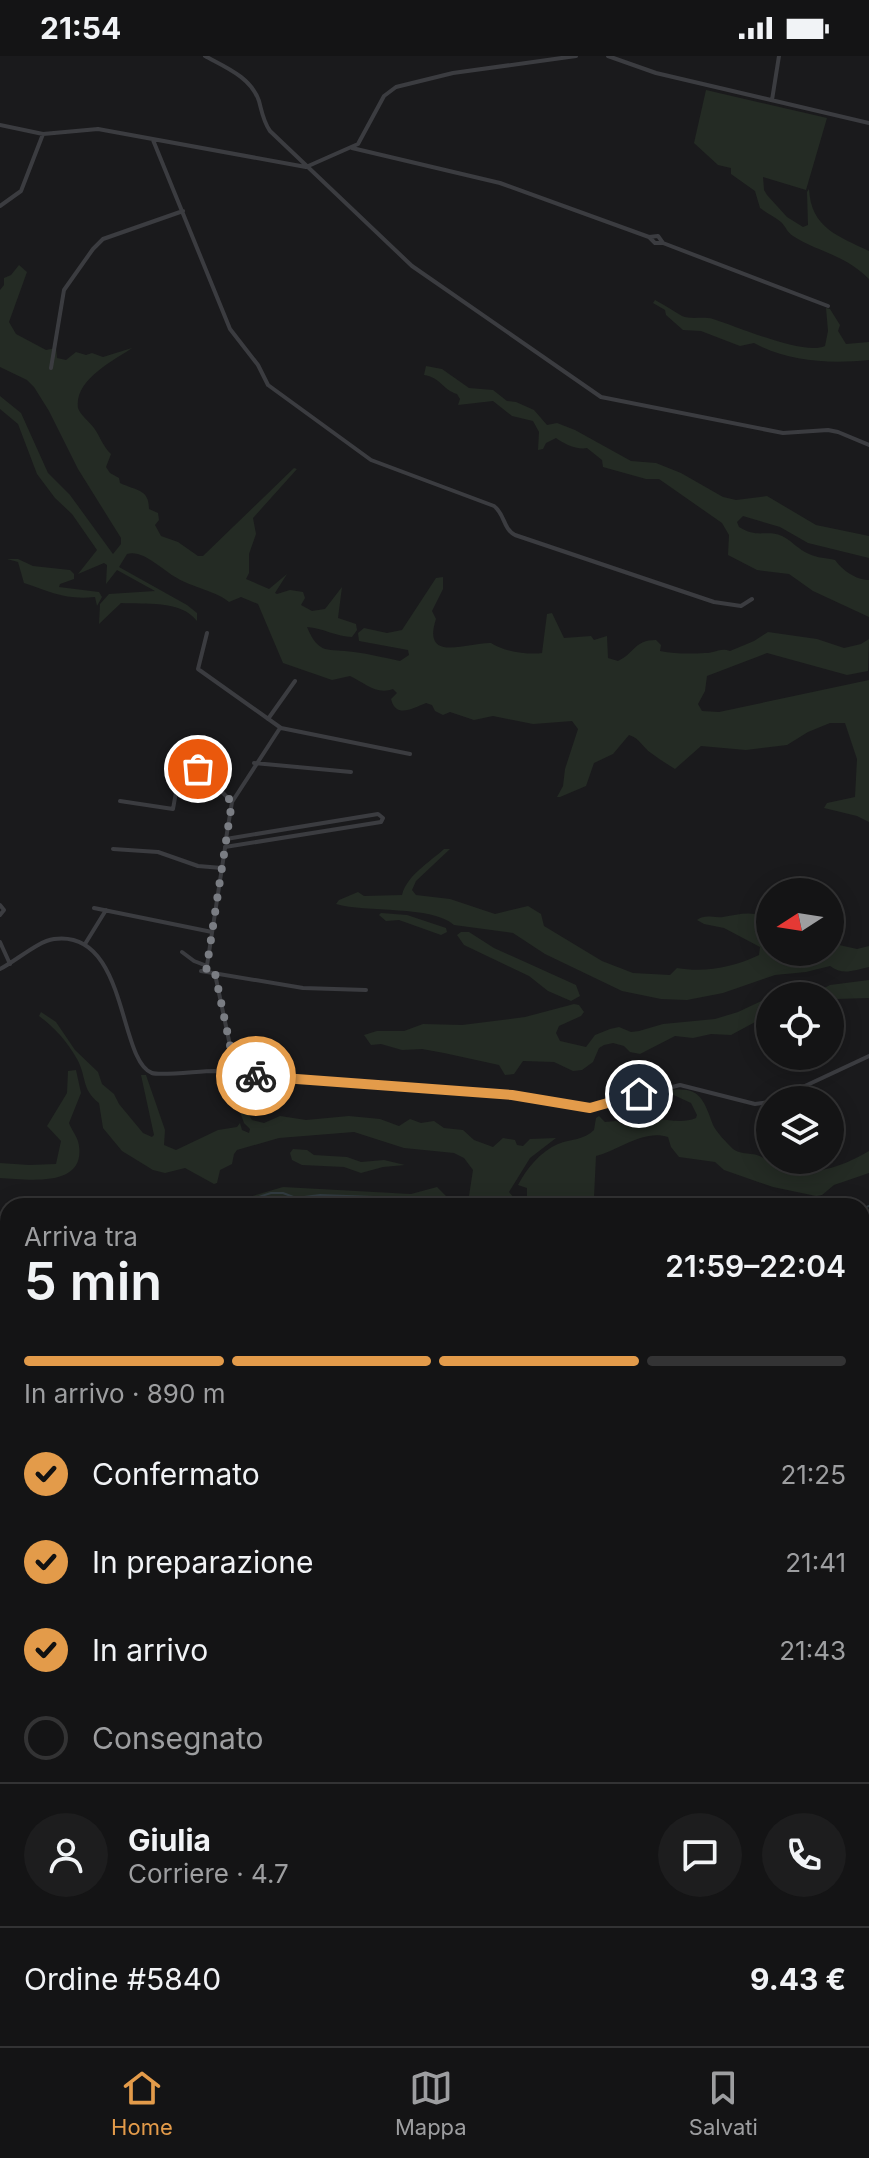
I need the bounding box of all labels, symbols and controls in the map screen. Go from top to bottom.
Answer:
text: 21:54 [40,10,121,46]
pin [164,735,232,803]
icon: bag [176,747,220,791]
north arrow [756,878,844,966]
map controls [756,878,844,1174]
button: locate [756,982,844,1070]
courier [216,1036,296,1116]
icon: bike [234,1054,278,1098]
pin [605,1060,673,1128]
icon: home [617,1072,661,1116]
button: layers [756,1086,844,1174]
text: Arriva tra [24,1221,138,1252]
text: 21:59–22:04 [665,1248,846,1284]
text: 5 min [24,1250,162,1313]
text: In arrivo · 890 m [24,1378,225,1409]
icon: check [24,1452,68,1496]
text: Confermato [92,1456,260,1492]
text: 21:25 [780,1459,846,1490]
icon: check [24,1540,68,1584]
text: In preparazione [92,1544,314,1580]
text: 21:41 [785,1547,846,1578]
icon: check [24,1628,68,1672]
text: In arrivo [92,1632,208,1668]
text: 21:43 [779,1635,846,1666]
text: Consegnato [92,1720,263,1756]
button: person [24,1813,108,1897]
button: chat [658,1813,742,1897]
button: phone [762,1813,846,1897]
text: Giulia [128,1822,211,1858]
text: Corriere · 4.7 [128,1858,289,1889]
text: Ordine #5840 [24,1961,221,1997]
text: 9.43 € [750,1961,846,1997]
tab: Home [111,2066,173,2140]
tab: Mappa [395,2066,467,2140]
tab: Salvati [689,2066,758,2140]

